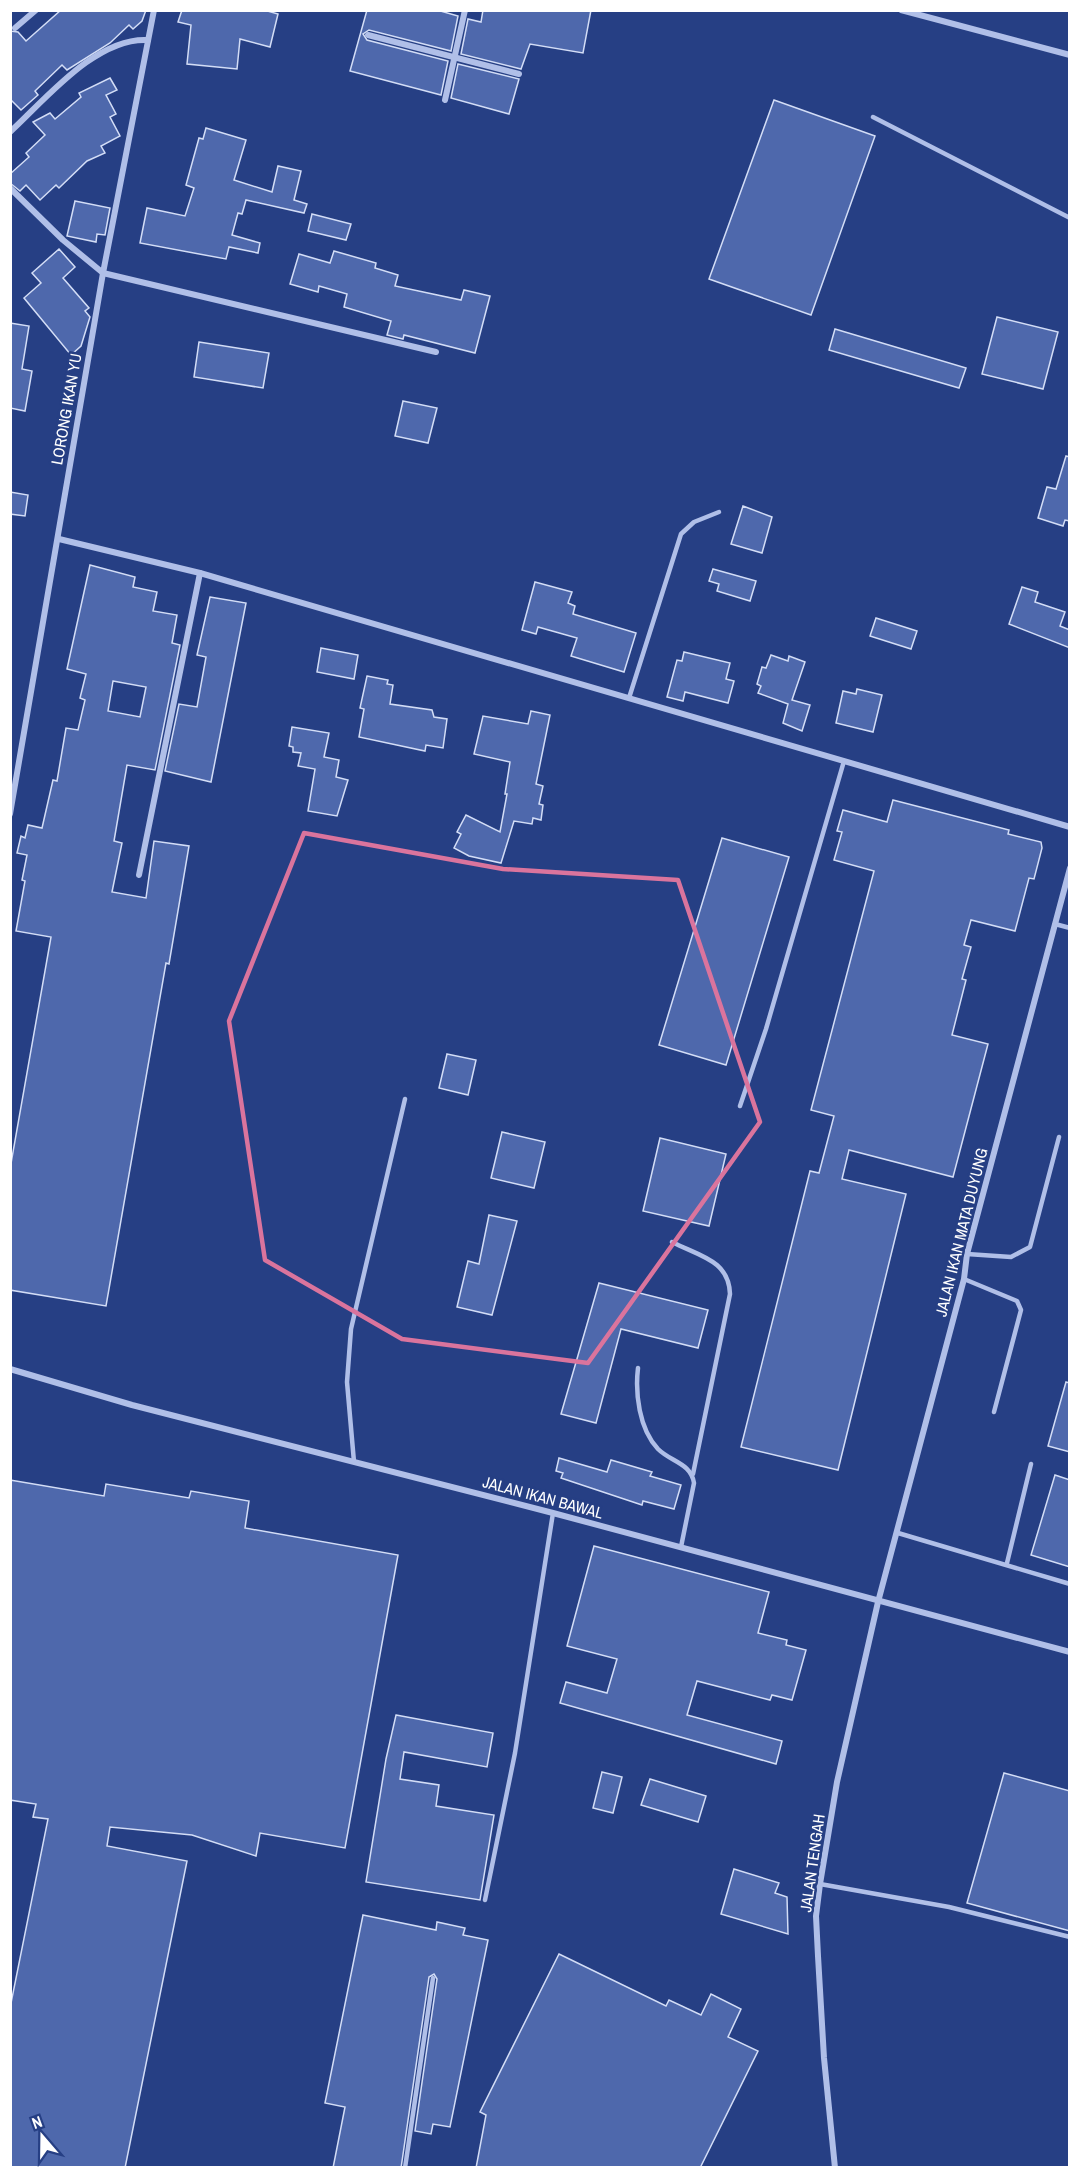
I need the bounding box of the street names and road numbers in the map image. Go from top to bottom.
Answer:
street label: LORONG IKAN YU [45,352,87,466]
street label: JALAN IKAN MATA DUYUNG [929,1145,993,1319]
street label: JALAN IKAN BAWAL [480,1470,606,1524]
street label: JALAN TENGAH [794,1812,830,1914]

